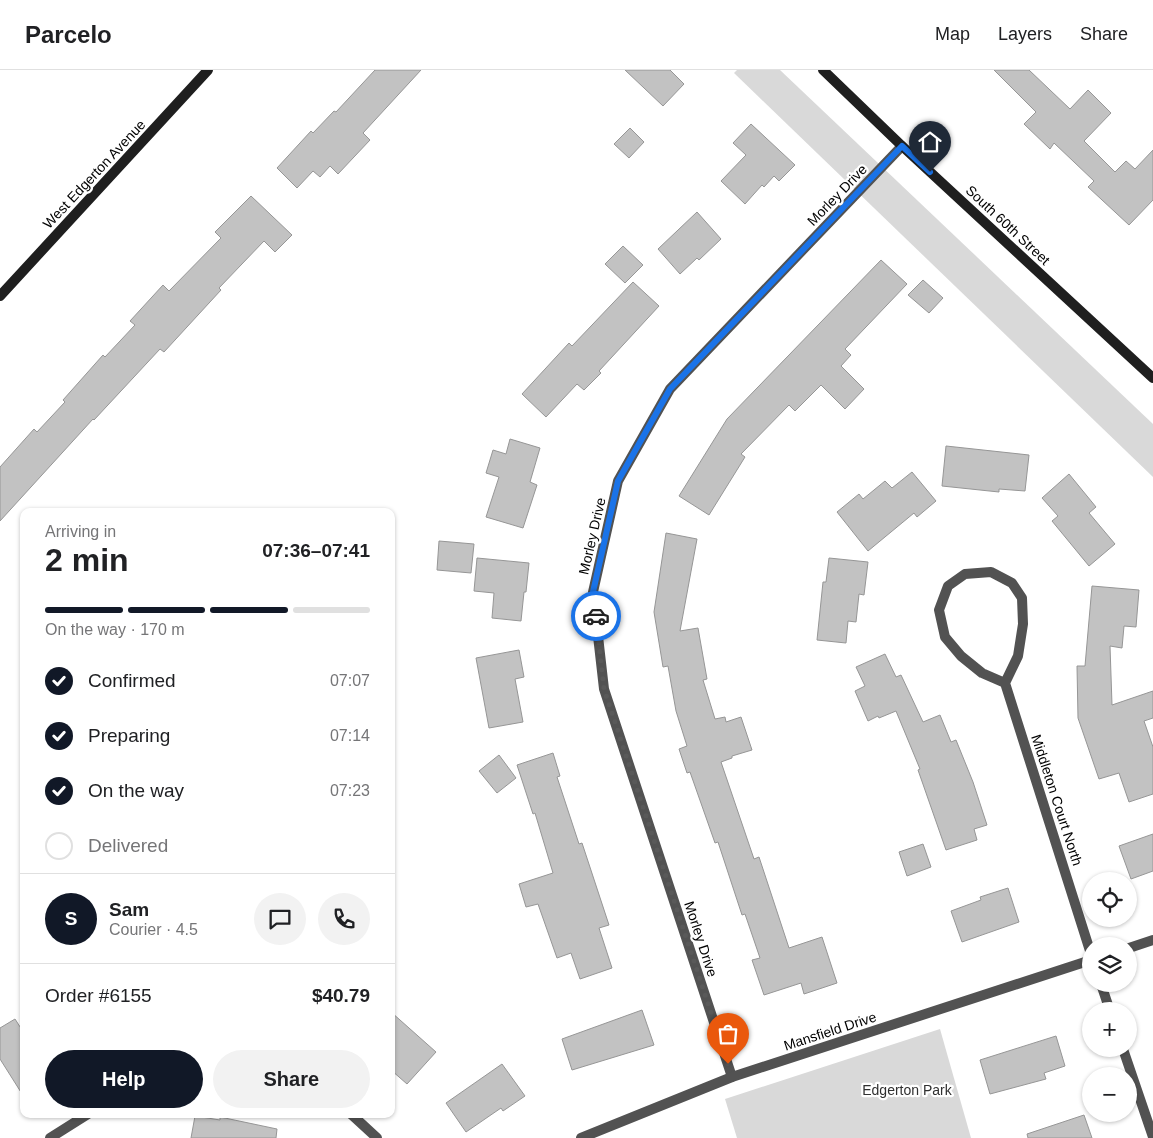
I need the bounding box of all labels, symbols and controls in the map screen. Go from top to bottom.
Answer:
text: Parcelo [25,21,112,48]
text: Map [935,24,970,44]
text: Layers [998,24,1052,44]
text: Share [1080,24,1128,44]
street label: West Edgerton Avenue [39,116,149,232]
pin [909,121,951,172]
icon: home [916,128,944,156]
street label: Morley Drive [804,161,870,229]
street label: South 60th Street [963,182,1053,268]
street label: Morley Drive [575,496,609,576]
text: Arriving in [45,523,116,540]
text: 07:36–07:41 [262,540,370,561]
text: 2 min [45,542,129,578]
courier [571,591,621,641]
icon: car [582,602,610,630]
text: On the way · 170 m [45,621,185,638]
icon: check [45,667,73,695]
text: Confirmed [88,670,176,691]
text: 07:07 [330,672,370,689]
icon: check [45,722,73,750]
text: Preparing [88,725,170,746]
text: 07:14 [330,727,370,744]
street label: Middleton Court North [1028,732,1086,868]
icon: check [45,777,73,805]
text: On the way [88,780,184,801]
text: 07:23 [330,782,370,799]
text: Delivered [88,835,168,856]
map controls [1082,872,1137,1122]
button: locate [1082,872,1137,927]
button: chat [254,893,306,945]
button: phone [318,893,370,945]
text: Sam [109,899,149,920]
street label: Morley Drive [681,899,721,979]
text: S [65,908,77,929]
text: Courier · 4.5 [109,921,198,938]
button: layers [1082,937,1137,992]
text: Order #6155 [45,985,152,1006]
text: $40.79 [312,985,370,1006]
button: + [1082,1002,1137,1057]
street label: Mansfield Drive [782,1008,879,1054]
pin [707,1013,749,1064]
icon: bag [714,1020,742,1048]
button: Help [45,1050,203,1108]
button: Share [213,1050,370,1108]
button: − [1082,1067,1137,1122]
park label: Edgerton Park [862,1082,953,1098]

